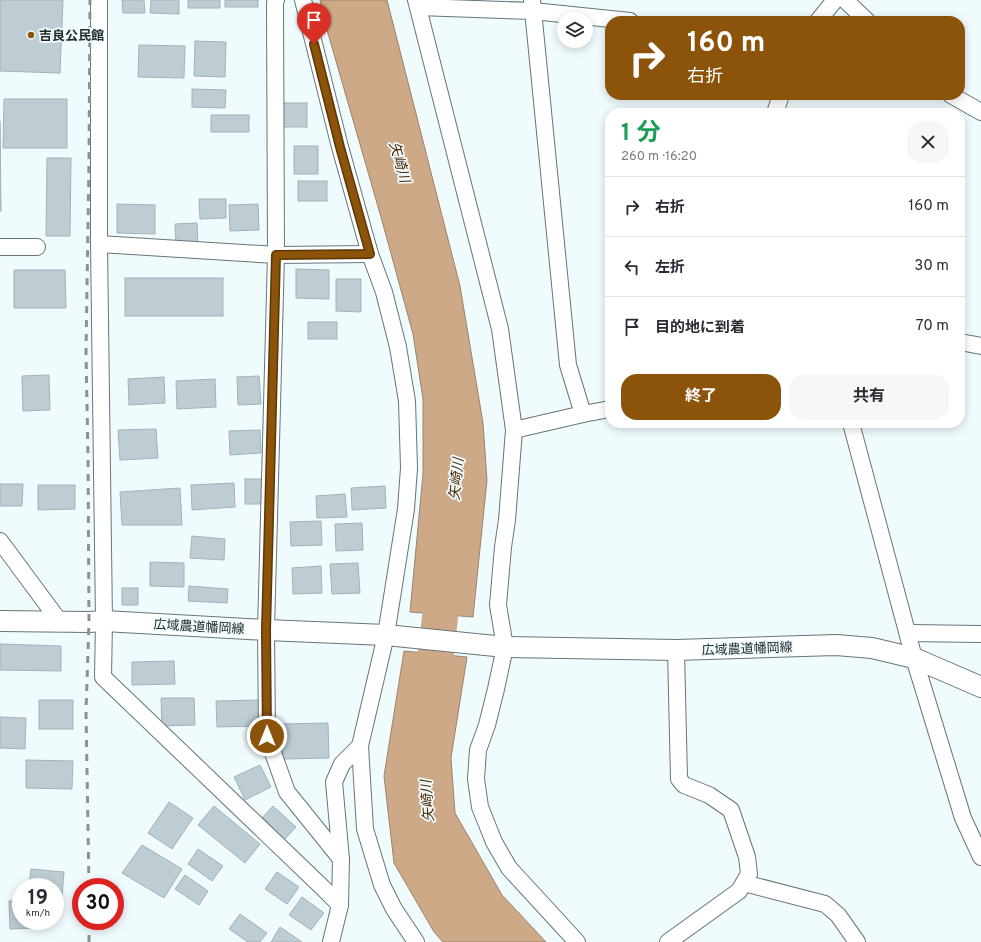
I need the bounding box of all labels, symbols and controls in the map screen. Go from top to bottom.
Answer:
pin [297,3,331,44]
icon: arrive [303,9,325,31]
map controls [557,12,593,48]
button: layers [557,12,593,48]
text: 160 m [687,26,765,62]
place label: 吉良公民館 [39,29,104,45]
marker: 吉良公民館 [26,30,36,40]
icon: right [621,32,673,84]
text: 右折 [687,66,723,89]
text: 1 分 [621,119,661,149]
button: close [907,121,949,163]
water label: 矢崎川 [385,140,413,187]
text: 260 m · 16:20 [621,149,697,165]
icon: right [621,196,643,218]
text: 160 m [909,197,949,216]
text: 右折 [655,199,685,218]
icon: left [621,256,643,278]
text: 30 m [914,257,949,276]
text: 左折 [655,259,685,278]
icon: arrive [621,316,643,338]
text: 70 m [916,317,949,336]
text: 目的地に到着 [655,319,745,338]
button: 終了 [621,374,781,420]
button: 共有 [789,374,949,420]
water label: 矢崎川 [447,455,468,501]
street label: 広域農道幡岡線 [153,617,245,638]
street label: 広域農道幡岡線 [701,639,793,660]
position arrow [246,715,288,757]
water label: 矢崎川 [418,777,438,822]
speed limit sign: 30 [72,878,124,930]
text: 19 [28,886,48,912]
text: km/h [26,907,50,920]

